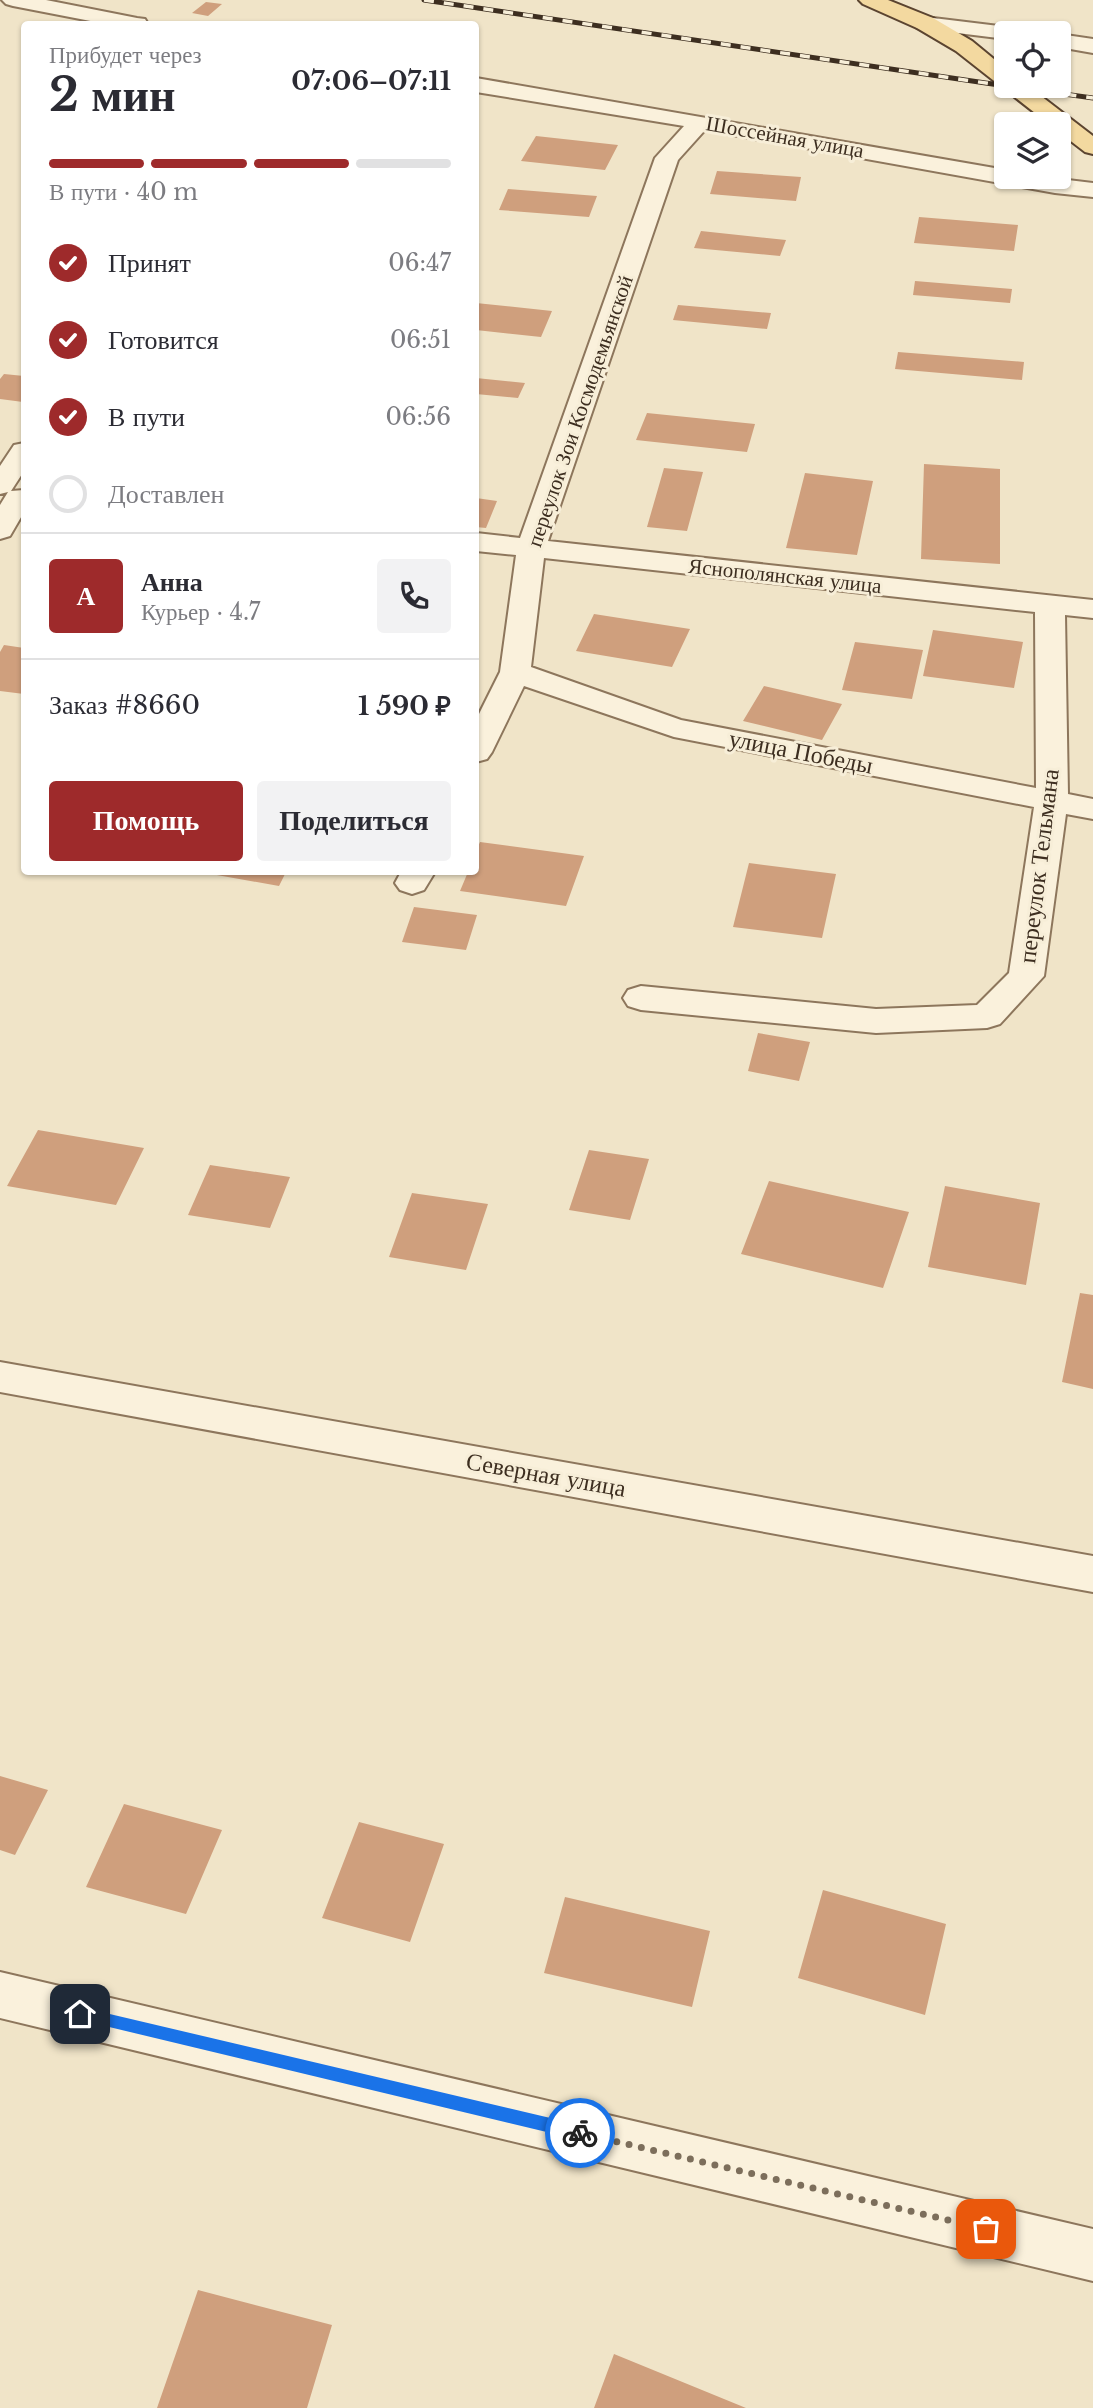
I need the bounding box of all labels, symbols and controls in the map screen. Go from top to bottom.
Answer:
map controls [994,21,1071,189]
button: locate [994,21,1071,98]
text: Прибудет через [49,41,202,69]
text: 07:06–07:11 [291,65,451,97]
text: 2 мин [49,66,176,123]
street label: Шоссейная улица [704,110,867,164]
button: layers [994,112,1071,189]
text: В пути · 40 m [49,178,198,206]
icon: check [49,244,87,282]
text: Принят [108,247,191,279]
text: 06:47 [388,249,451,277]
street label: переулок Зои Космодемьянской [521,272,639,550]
icon: check [49,321,87,359]
text: Готовится [108,324,219,356]
text: 06:51 [390,326,451,354]
icon: check [49,398,87,436]
text: В пути [108,401,185,433]
text: 06:56 [385,403,451,431]
text: Доставлен [108,478,225,510]
street label: Яснополянская улица [687,553,883,599]
button: phone [377,559,451,633]
text: Анна [141,566,203,598]
text: А [77,580,95,612]
text: Курьер · 4.7 [141,598,260,626]
text: Заказ #8660 [49,689,200,721]
text: 1 590 ₽ [358,690,451,722]
street label: улица Победы [727,723,876,780]
street label: переулок Тельмана [1012,767,1065,965]
button: Помощь [49,781,243,861]
button: Поделиться [257,781,451,861]
street label: Северная улица [464,1446,628,1503]
pin [50,1984,110,2044]
icon: home [61,1995,99,2033]
courier [545,2098,615,2168]
icon: bike [561,2114,599,2152]
pin [956,2199,1016,2259]
icon: bag [967,2210,1005,2248]

